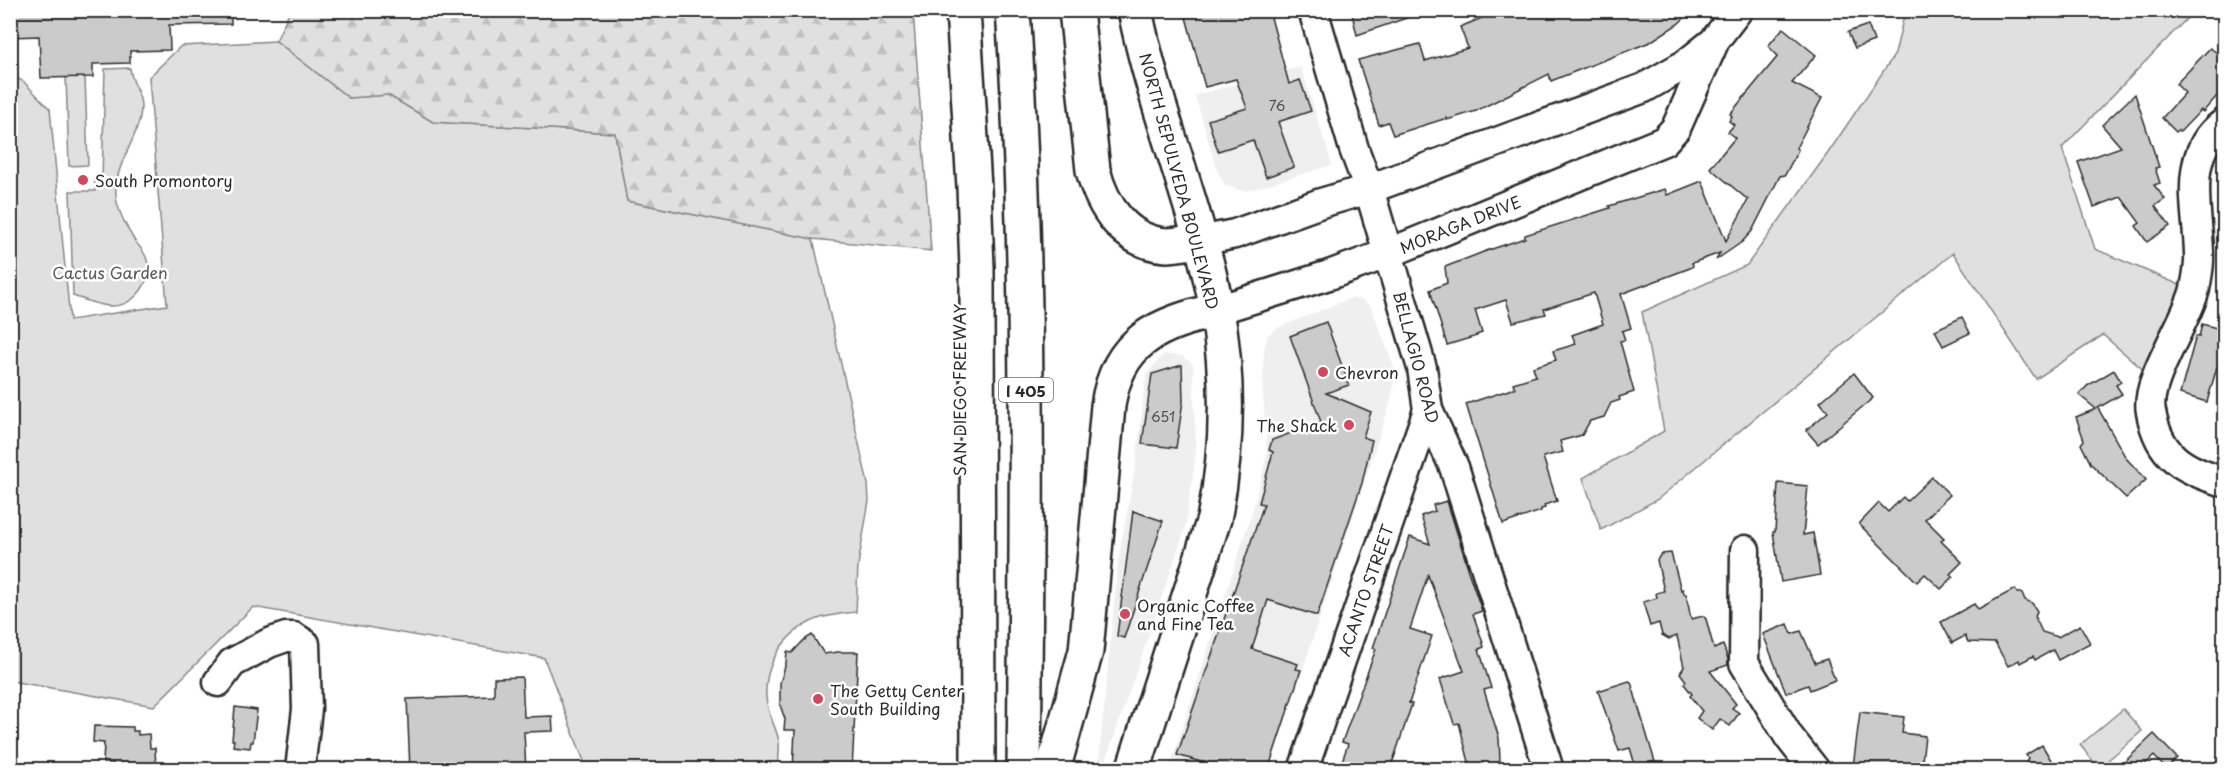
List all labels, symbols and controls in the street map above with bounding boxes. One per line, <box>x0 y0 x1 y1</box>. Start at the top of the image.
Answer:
street label: NORTH SEPULVEDA BOULEVARD <box>1134 50 1226 312</box>
house number: 76 <box>1269 95 1286 116</box>
place label: South Promontory <box>95 168 232 192</box>
marker: South Promontory <box>76 173 90 187</box>
street label: MORAGA DRIVE <box>1396 189 1524 259</box>
park label: Cactus Garden <box>52 260 168 284</box>
street label: BELLAGIO ROAD <box>1388 288 1446 426</box>
street label: SAN DIEGO FREEWAY <box>947 304 971 476</box>
place label: Chevron <box>1335 360 1399 384</box>
marker: Chevron <box>1316 365 1330 379</box>
road number: I 405 <box>999 378 1053 402</box>
house number: 651 <box>1151 406 1175 427</box>
place label: The Shack <box>1257 413 1337 437</box>
marker: The Shack <box>1342 418 1356 432</box>
street label: ACANTO STREET <box>1331 521 1399 659</box>
place label: Organic Coffee and Fine Tea <box>1137 593 1255 635</box>
marker: Organic Coffee and Fine Tea <box>1118 607 1132 621</box>
place label: The Getty Center South Building <box>830 678 964 720</box>
marker: The Getty Center South Building <box>811 692 825 706</box>

